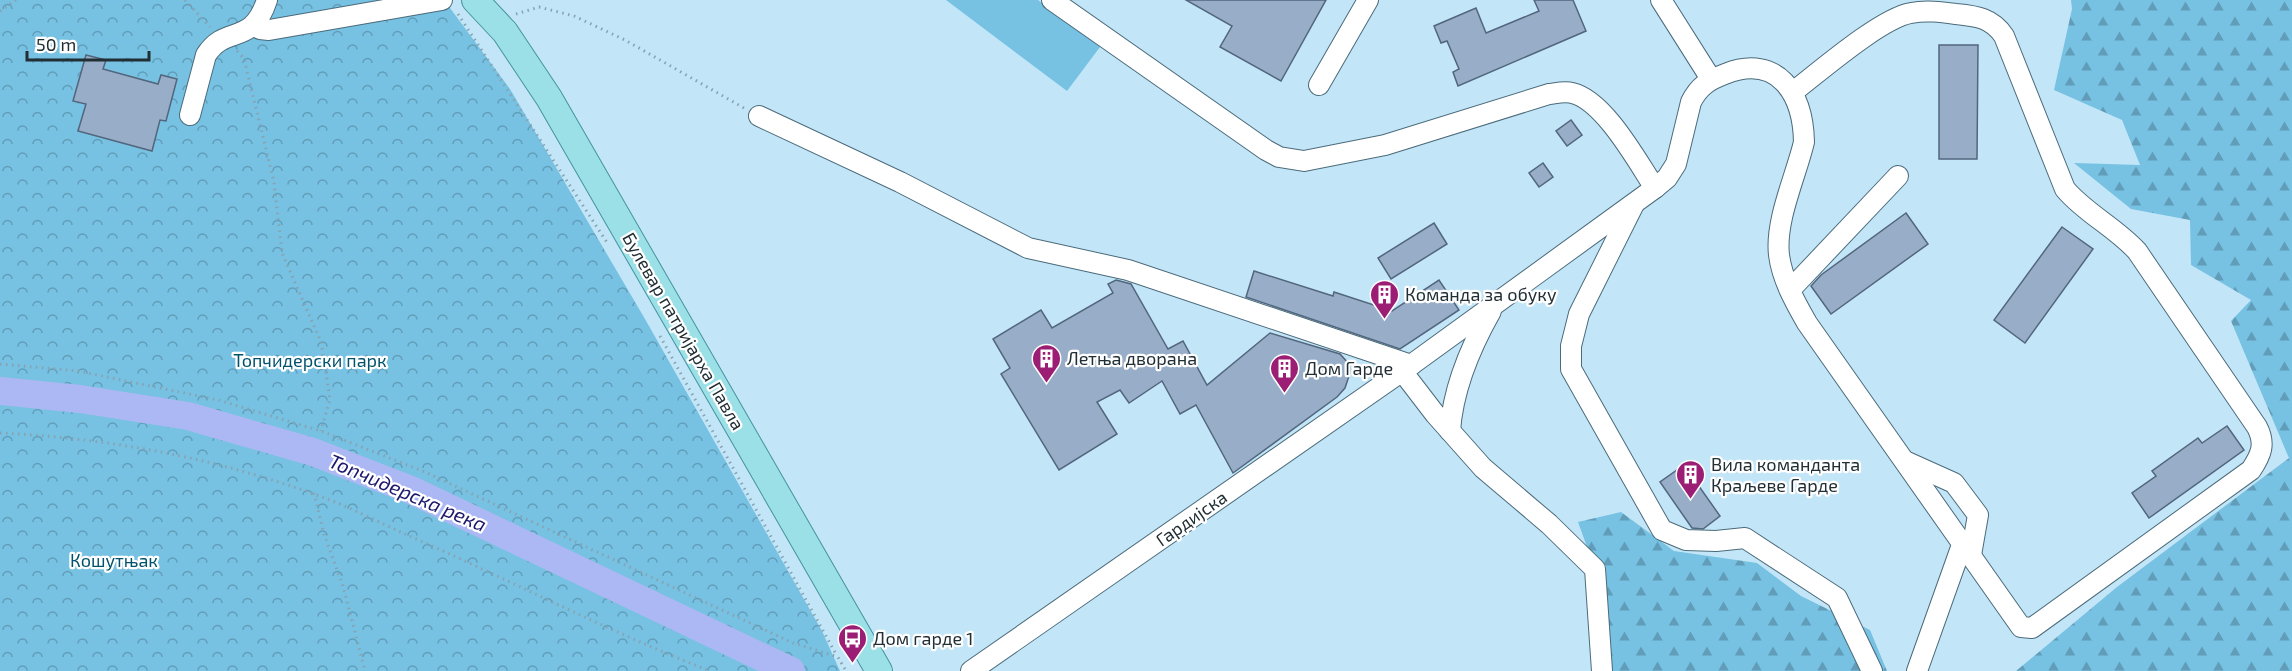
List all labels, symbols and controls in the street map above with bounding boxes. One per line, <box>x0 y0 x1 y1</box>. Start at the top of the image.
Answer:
scale bar <box>27 24 148 62</box>
text: 50 m <box>36 33 76 55</box>
street label: Булевар патријарха Павла <box>618 228 750 434</box>
building icon: Команда за обуку <box>1368 278 1400 320</box>
place label: Команда за обуку <box>1405 283 1557 305</box>
building icon: Летња дворана <box>1030 342 1062 384</box>
place label: Летња дворана <box>1067 347 1197 369</box>
park label: Топчидерски парк <box>233 349 387 371</box>
building icon: Дом Гарде <box>1268 352 1300 394</box>
place label: Дом Гарде <box>1305 357 1393 379</box>
water label: Топчидерска река <box>326 448 490 536</box>
place label: Вила команданта Краљеве Гарде <box>1711 453 1860 496</box>
building icon: Вила команданта Краљеве Гарде <box>1674 458 1706 500</box>
street label: Гардијска <box>1151 486 1231 550</box>
park label: Кошутњак <box>70 549 158 571</box>
bus stop icon: Дом гарде 1 <box>836 622 868 664</box>
place label: Дом гарде 1 <box>873 627 973 649</box>

